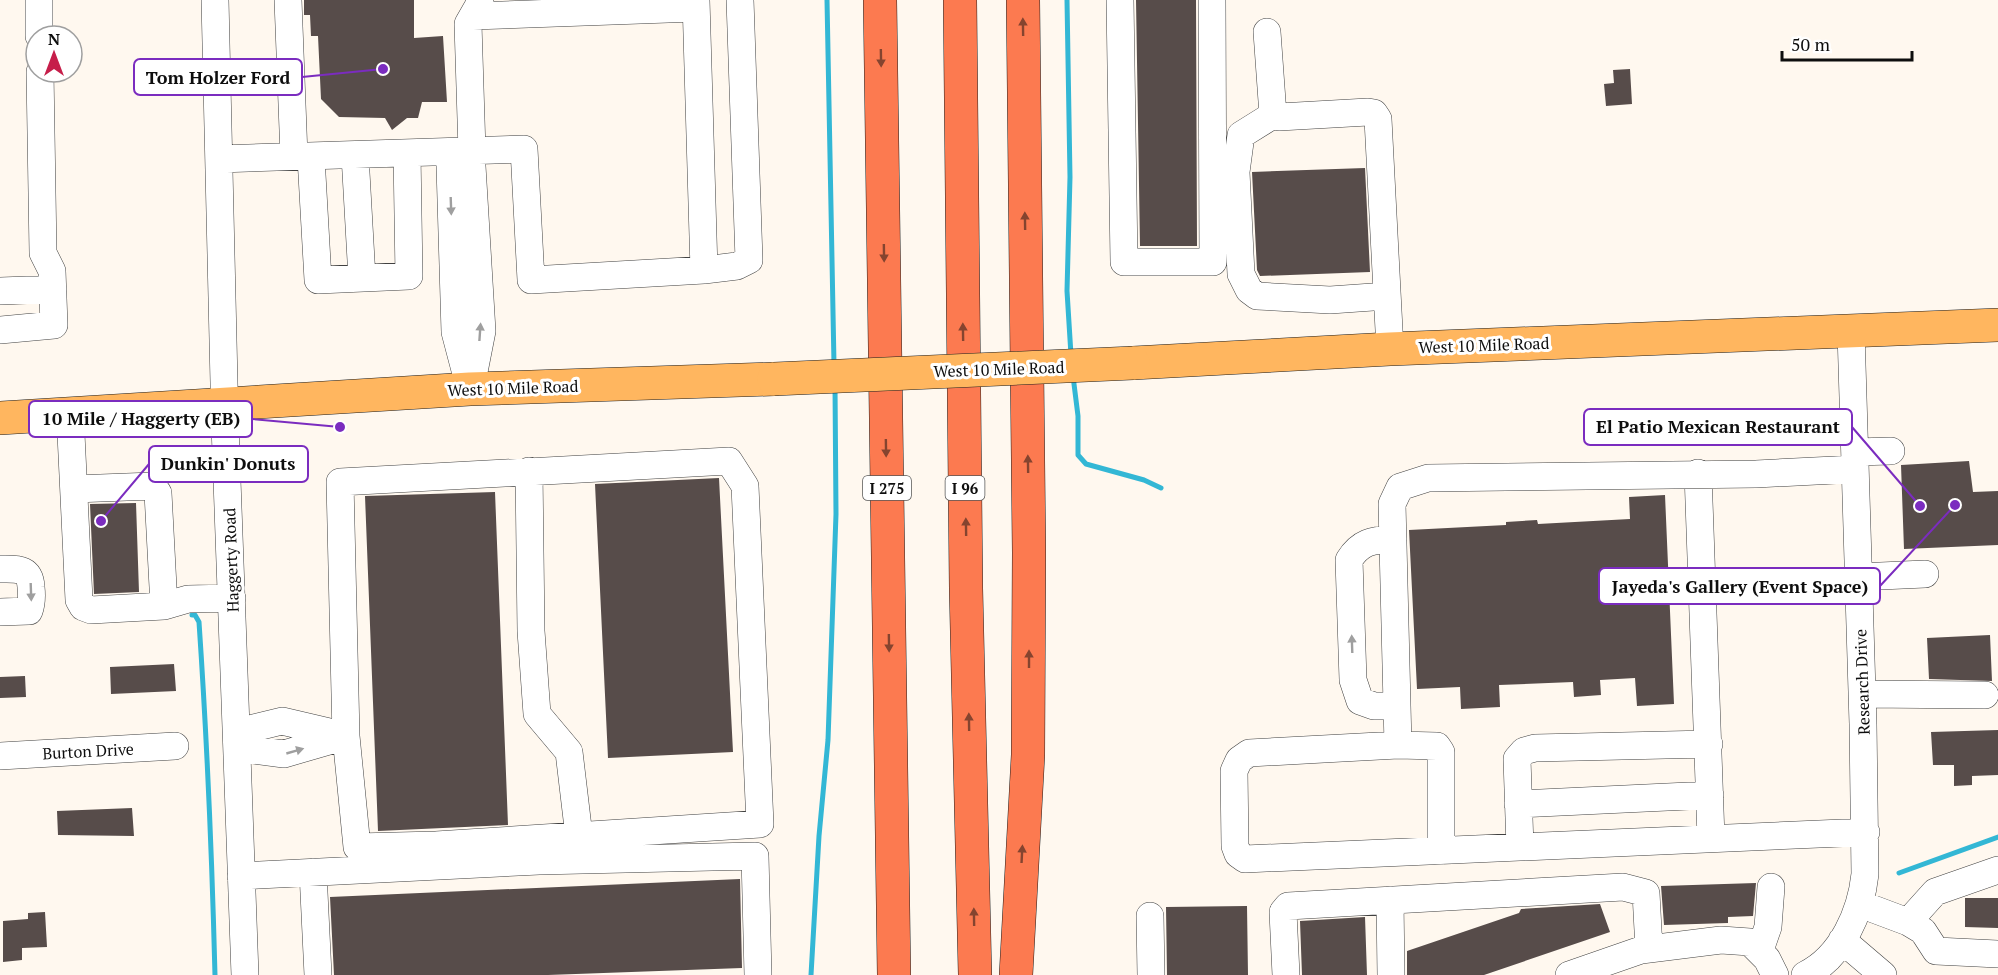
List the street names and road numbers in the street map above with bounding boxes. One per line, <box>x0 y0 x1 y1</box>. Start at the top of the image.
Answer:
street label: West 10 Mile Road <box>1418 332 1550 358</box>
street label: West 10 Mile Road <box>933 356 1065 382</box>
street label: West 10 Mile Road <box>447 375 579 401</box>
road number: I 275 <box>863 476 911 500</box>
road number: I 96 <box>946 476 984 500</box>
street label: Haggerty Road <box>218 507 244 613</box>
street label: Research Drive <box>1849 629 1875 735</box>
street label: Burton Drive <box>42 738 134 764</box>

